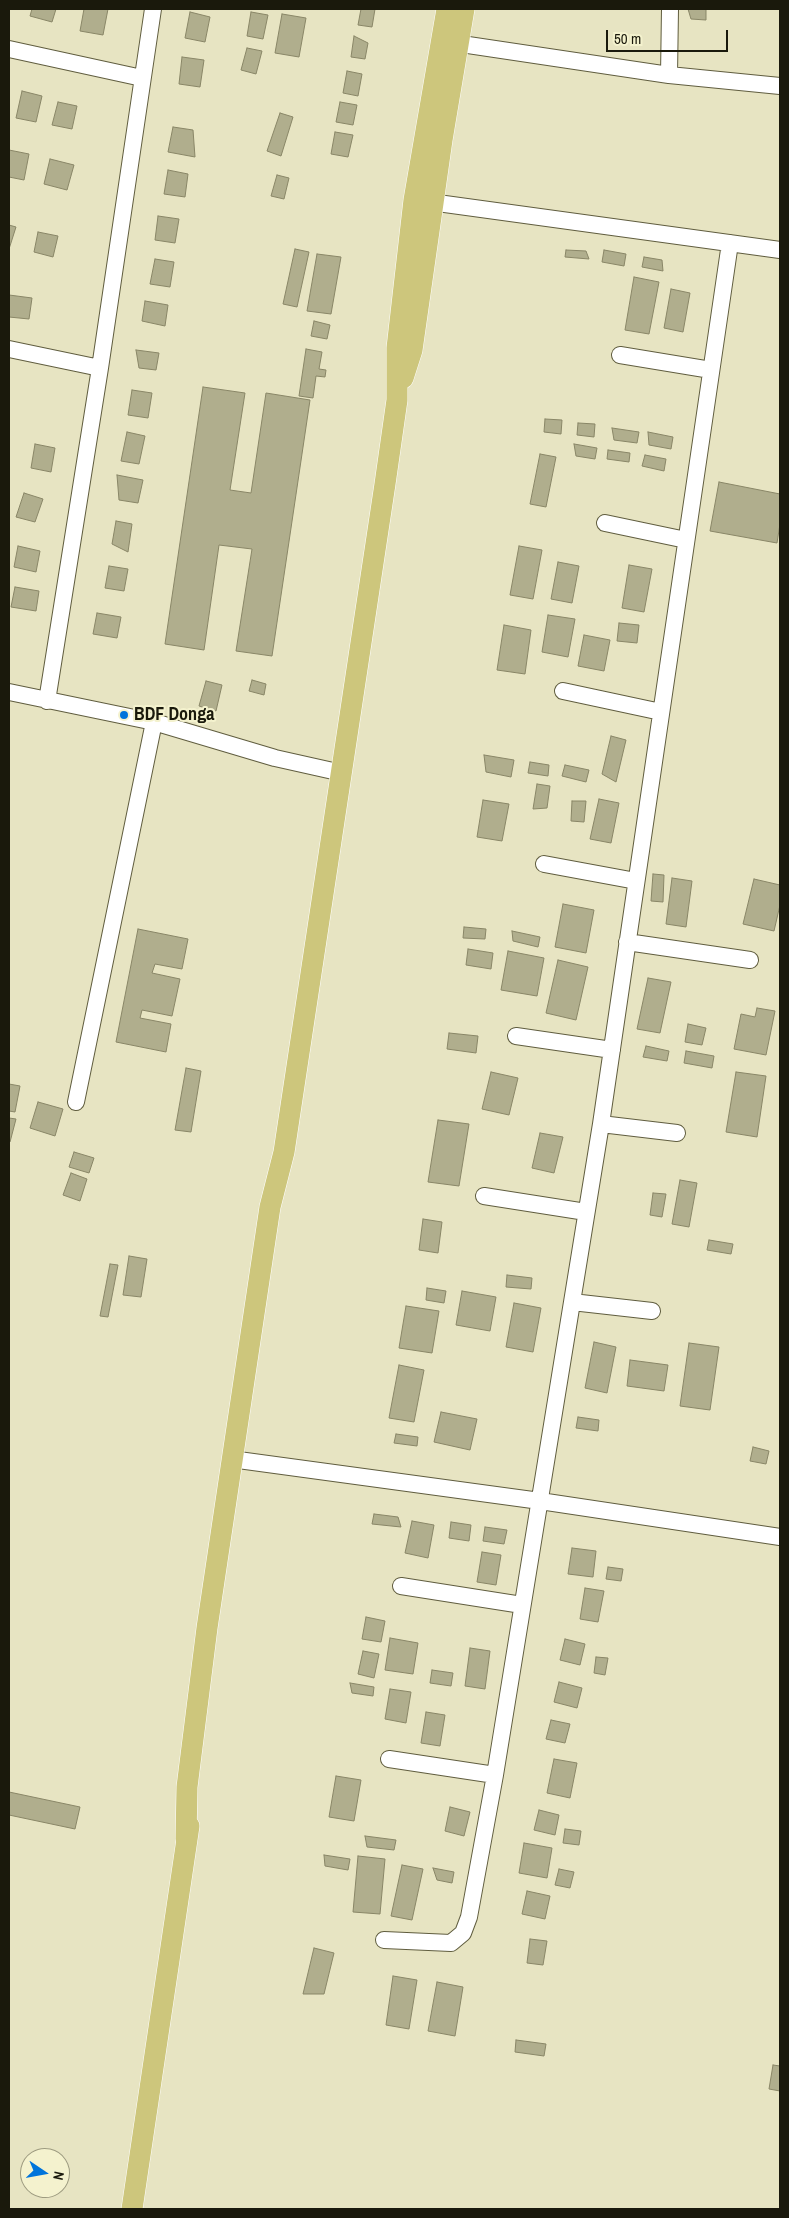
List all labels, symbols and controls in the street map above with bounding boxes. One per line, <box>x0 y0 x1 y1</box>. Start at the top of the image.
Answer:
scale bar <box>609 20 732 52</box>
text: 50 m <box>614 28 641 49</box>
place label: BDF Donga <box>134 704 214 726</box>
marker: BDF Donga <box>118 709 130 721</box>
north arrow <box>20 2148 70 2198</box>
text: N <box>49 2170 68 2182</box>

